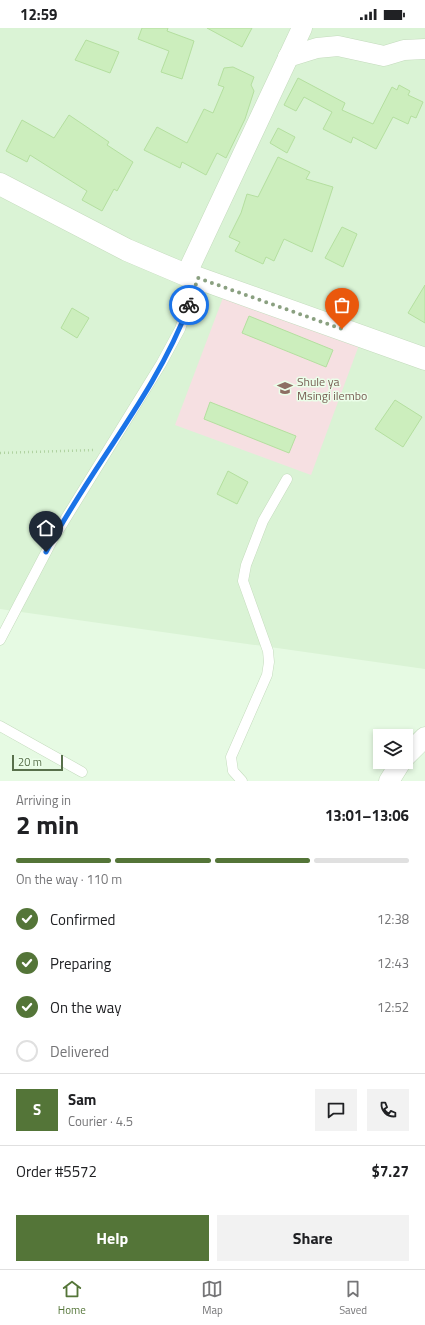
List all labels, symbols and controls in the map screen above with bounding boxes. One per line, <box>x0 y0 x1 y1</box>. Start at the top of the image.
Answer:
text: 12:59 <box>20 3 57 26</box>
courier <box>169 285 209 325</box>
pin <box>325 288 359 329</box>
icon: bike <box>178 294 200 316</box>
icon: bag <box>331 294 353 316</box>
place label: Shule ya Msingi ilembo <box>297 372 367 405</box>
school or university icon: Shule ya Msingi ilembo <box>276 379 294 397</box>
pin <box>29 511 63 552</box>
icon: home <box>35 517 57 539</box>
map controls <box>373 729 413 769</box>
button: layers <box>373 729 413 769</box>
scale bar <box>12 753 63 772</box>
text: 20 m <box>18 754 42 770</box>
text: Arriving in <box>16 790 71 810</box>
text: 13:01–13:06 <box>325 804 409 827</box>
text: 2 min <box>16 805 79 844</box>
text: On the way · 110 m <box>16 869 122 889</box>
icon: check <box>16 908 38 930</box>
text: Confirmed <box>50 908 115 931</box>
text: 12:38 <box>377 909 409 929</box>
icon: check <box>16 952 38 974</box>
text: Preparing <box>50 952 111 975</box>
text: 12:43 <box>377 953 409 973</box>
icon: check <box>16 996 38 1018</box>
text: On the way <box>50 996 122 1019</box>
text: 12:52 <box>377 997 409 1017</box>
text: Delivered <box>50 1040 109 1063</box>
text: Sam <box>68 1088 96 1111</box>
button: chat <box>315 1089 357 1131</box>
button: phone <box>367 1089 409 1131</box>
text: S <box>33 1098 41 1121</box>
text: Courier · 4.5 <box>68 1111 133 1131</box>
text: Order #5572 <box>16 1160 97 1183</box>
text: $7.27 <box>372 1160 409 1183</box>
button: Help <box>16 1215 209 1261</box>
button: Share <box>217 1215 409 1261</box>
tab: Home <box>58 1278 86 1318</box>
tab: Map <box>201 1278 223 1318</box>
tab: Saved <box>339 1278 367 1318</box>

